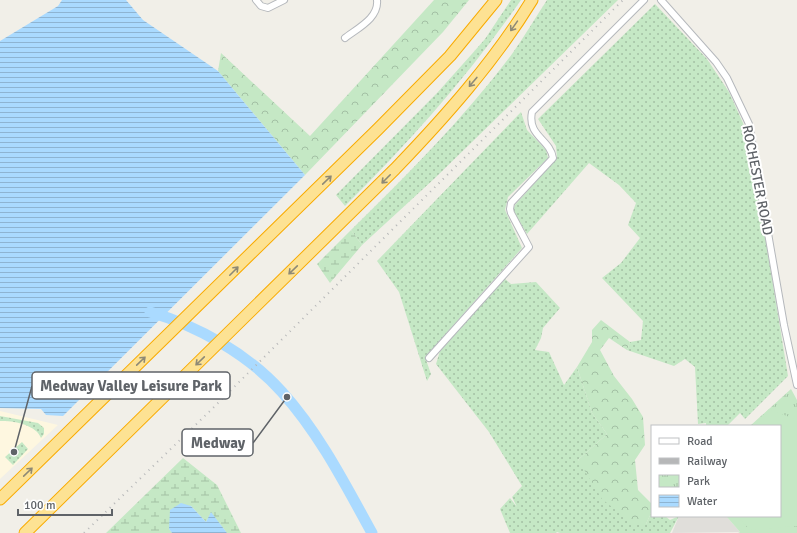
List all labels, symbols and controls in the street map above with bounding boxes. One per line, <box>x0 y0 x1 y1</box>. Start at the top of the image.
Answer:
one-way arrow <box>510 20 518 31</box>
one-way arrow <box>468 77 477 87</box>
street label: ROCHESTER ROAD <box>738 124 777 237</box>
one-way arrow <box>381 174 391 184</box>
one-way arrow <box>322 175 332 185</box>
one-way arrow <box>288 265 298 275</box>
one-way arrow <box>229 266 239 275</box>
one-way arrow <box>195 356 205 366</box>
one-way arrow <box>136 357 146 366</box>
callout: Medway Valley Leisure Park <box>32 372 230 399</box>
text: Medway Valley Leisure Park <box>40 377 222 395</box>
legend <box>651 425 781 517</box>
callout: Medway <box>182 429 253 456</box>
text: Medway <box>191 434 246 452</box>
text: Road <box>687 434 713 449</box>
text: Railway <box>687 454 727 469</box>
one-way arrow <box>23 467 33 477</box>
text: Park <box>687 474 710 489</box>
scale bar <box>18 491 112 517</box>
text: Water <box>687 494 718 509</box>
text: 100 m <box>24 498 56 513</box>

